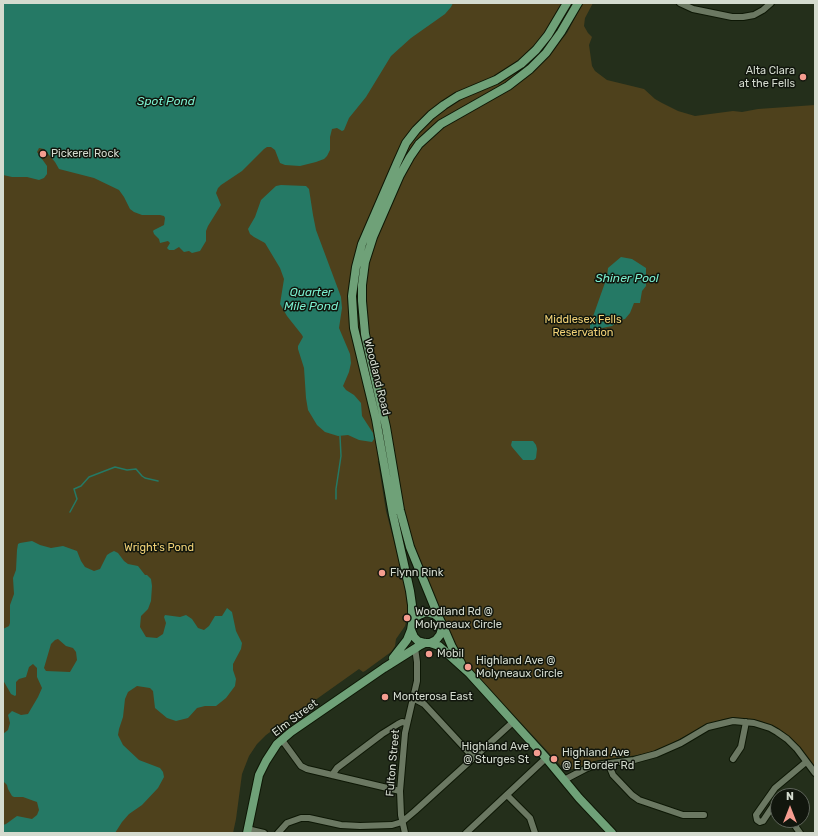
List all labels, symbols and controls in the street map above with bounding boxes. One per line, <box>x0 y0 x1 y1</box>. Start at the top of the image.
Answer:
place label: Alta Clara at the Fells <box>739 64 795 90</box>
marker: Alta Clara at the Fells <box>798 72 808 82</box>
water label: Spot Pond <box>137 95 195 109</box>
place label: Pickerel Rock <box>51 147 119 161</box>
marker: Pickerel Rock <box>38 149 48 159</box>
water label: Shiner Pool <box>595 272 659 286</box>
water label: Quarter Mile Pond <box>284 286 338 314</box>
park label: Middlesex Fells Reservation <box>544 313 622 339</box>
street label: Woodland Road <box>361 337 393 417</box>
park label: Wright's Pond <box>124 541 194 555</box>
place label: Flynn Rink <box>390 566 443 580</box>
marker: Flynn Rink <box>377 568 387 578</box>
place label: Woodland Rd @ Molyneaux Circle <box>415 605 502 631</box>
marker: Woodland Rd @ Molyneaux Circle <box>402 613 412 623</box>
place label: Mobil <box>437 647 464 661</box>
marker: Mobil <box>424 649 434 659</box>
place label: Highland Ave @ Molyneaux Circle <box>476 654 563 680</box>
marker: Highland Ave @ Molyneaux Circle <box>463 662 473 672</box>
place label: Monterosa East <box>393 690 472 704</box>
marker: Monterosa East <box>380 692 390 702</box>
street label: Elm Street <box>270 697 320 739</box>
street label: Fulton Street <box>383 729 403 797</box>
place label: Highland Ave @ Sturges St <box>461 740 529 766</box>
place label: Highland Ave @ E Border Rd <box>562 746 634 772</box>
marker: Highland Ave @ Sturges St <box>532 748 542 758</box>
marker: Highland Ave @ E Border Rd <box>549 754 559 764</box>
north arrow <box>770 788 810 828</box>
text: N <box>786 790 794 803</box>

